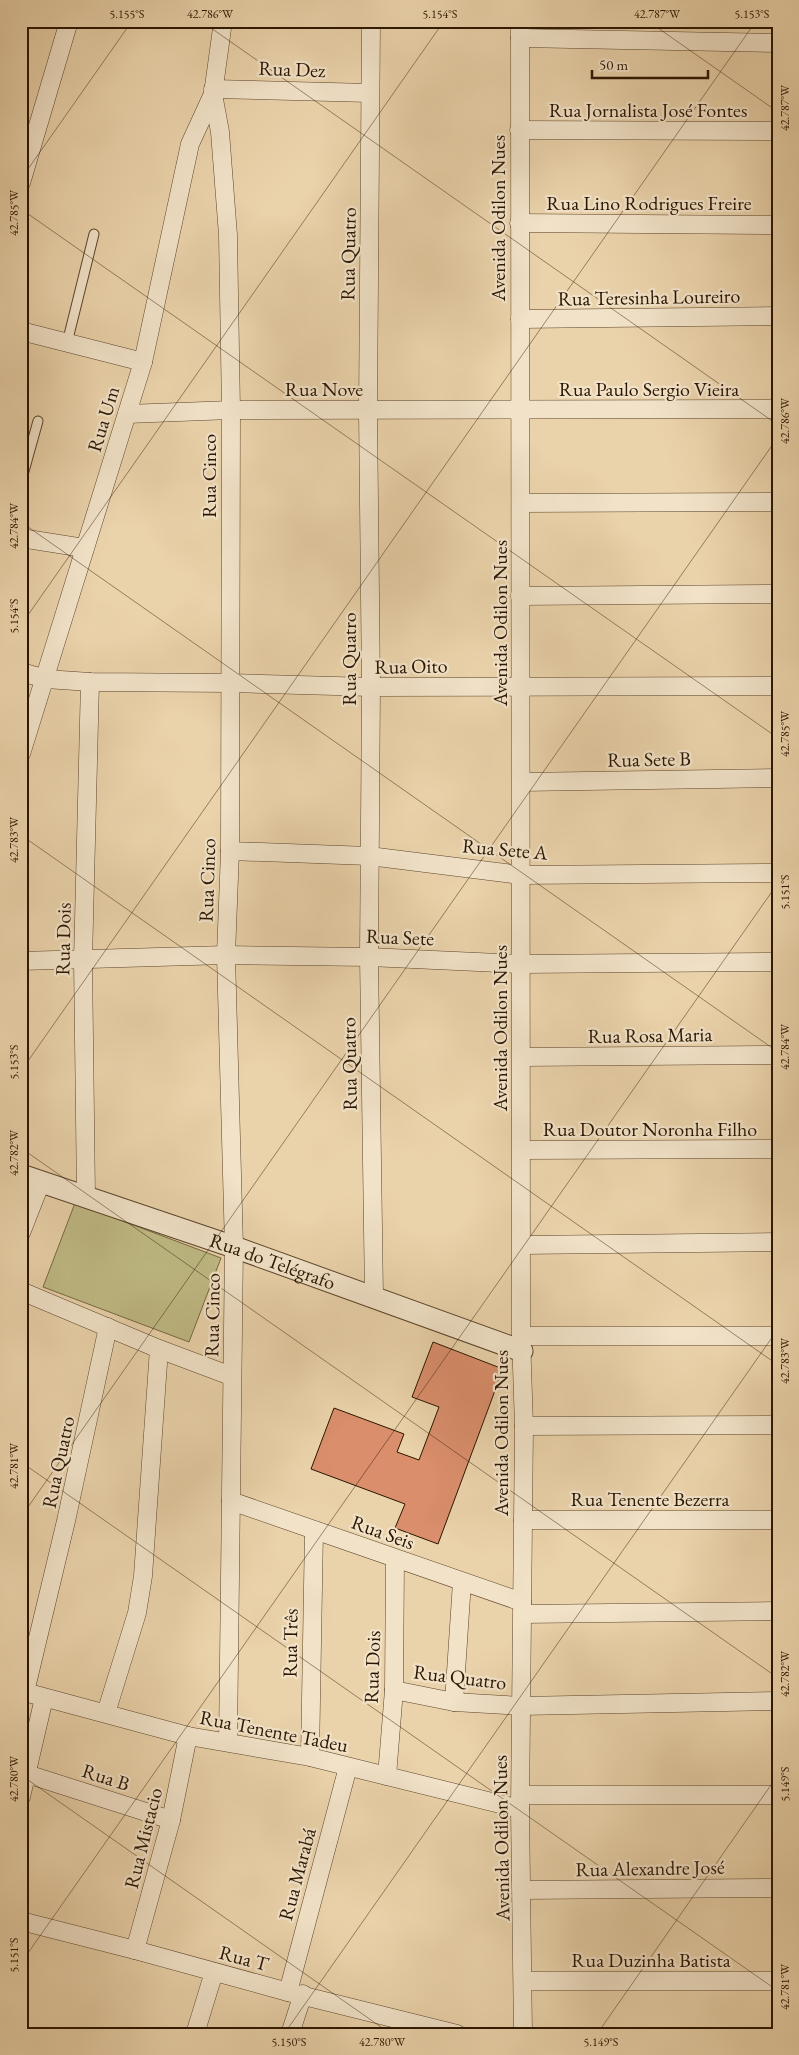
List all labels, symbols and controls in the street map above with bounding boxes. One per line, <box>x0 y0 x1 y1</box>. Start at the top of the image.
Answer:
text: 5.155°S <box>110 6 145 22</box>
text: 42.786°W <box>187 6 234 22</box>
text: 5.154°S <box>423 6 458 22</box>
text: 42.787°W <box>634 6 681 22</box>
text: 5.153°S <box>735 6 770 22</box>
scale bar <box>592 48 708 80</box>
street label: Rua Dez <box>258 55 326 83</box>
text: 50 m <box>599 55 628 74</box>
text: 42.787°W <box>777 84 793 131</box>
street label: Rua Jornalista José Fontes <box>549 97 747 123</box>
street label: Avenida Odilon Nues <box>485 135 511 302</box>
text: 42.785°W <box>6 189 22 236</box>
street label: Rua Lino Rodrigues Freire <box>546 190 752 216</box>
street label: Rua Quatro <box>334 207 362 301</box>
street label: Rua Teresinha Loureiro <box>557 282 741 312</box>
street label: Rua Nove <box>285 376 363 402</box>
street label: Rua Paulo Sergio Vieira <box>559 376 739 402</box>
street label: Rua Um <box>81 383 125 455</box>
text: 42.786°W <box>777 397 793 444</box>
street label: Rua Cinco <box>196 434 222 518</box>
text: 42.784°W <box>6 502 22 549</box>
street label: Avenida Odilon Nues <box>487 540 513 707</box>
text: 5.154°S <box>6 598 22 633</box>
street label: Rua Quatro <box>336 612 362 706</box>
street label: Rua Oito <box>374 652 448 680</box>
text: 42.785°W <box>777 710 793 757</box>
street label: Rua Sete B <box>607 745 691 773</box>
text: 42.783°W <box>6 816 22 863</box>
street label: Rua Sete A <box>461 832 549 866</box>
street label: Rua Cinco <box>193 837 221 922</box>
text: 5.151°S <box>777 874 793 909</box>
street label: Rua Dois <box>49 902 77 976</box>
street label: Rua Sete <box>366 923 435 951</box>
street label: Avenida Odilon Nues <box>487 945 513 1112</box>
street label: Rua Quatro <box>335 1017 363 1111</box>
street label: Rua Rosa Maria <box>588 1021 713 1049</box>
text: 42.784°W <box>777 1023 793 1070</box>
text: 5.153°S <box>6 1044 22 1079</box>
street label: Rua Doutor Noronha Filho <box>543 1116 757 1142</box>
text: 42.782°W <box>6 1129 22 1176</box>
street label: Rua do Telégrafo <box>206 1227 339 1296</box>
street label: Rua Cinco <box>198 1273 226 1357</box>
text: 42.783°W <box>777 1337 793 1384</box>
street label: Avenida Odilon Nues <box>488 1350 514 1517</box>
street label: Rua Quatro <box>36 1414 80 1510</box>
text: 42.781°W <box>6 1442 22 1489</box>
street label: Rua Tenente Bezerra <box>570 1486 730 1512</box>
street label: Rua Seis <box>348 1509 418 1555</box>
street label: Rua Três <box>276 1608 304 1678</box>
street label: Rua Dois <box>358 1630 386 1704</box>
text: 42.782°W <box>777 1650 793 1697</box>
street label: Rua Quatro <box>412 1658 508 1696</box>
street label: Rua Tenente Tadeu <box>198 1704 351 1758</box>
text: 42.780°W <box>6 1755 22 1802</box>
street label: Avenida Odilon Nues <box>487 1755 515 1922</box>
street label: Rua B <box>79 1757 133 1797</box>
text: 5.149°S <box>777 1766 793 1801</box>
street label: Rua Mistacio <box>118 1785 168 1891</box>
street label: Rua Marabá <box>272 1825 322 1923</box>
street label: Rua Alexandre José <box>575 1854 725 1882</box>
text: 5.151°S <box>6 1937 22 1972</box>
street label: Rua T <box>216 1939 272 1977</box>
street label: Rua Duzinha Batista <box>571 1947 731 1973</box>
text: 42.781°W <box>777 1963 793 2010</box>
text: 5.150°S <box>272 2034 307 2050</box>
text: 42.780°W <box>359 2034 406 2050</box>
text: 5.149°S <box>584 2034 619 2050</box>

